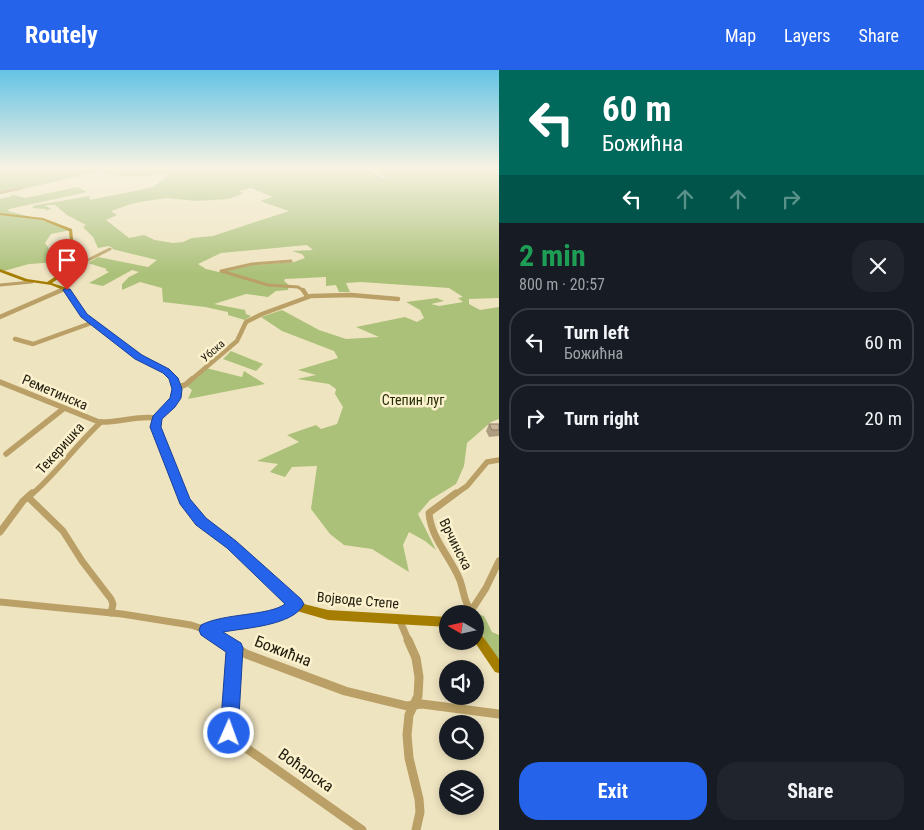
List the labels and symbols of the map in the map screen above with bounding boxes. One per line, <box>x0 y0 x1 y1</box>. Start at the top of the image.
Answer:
pin <box>46 239 88 290</box>
street label: Убска <box>199 337 227 365</box>
street label: Реметинска <box>20 371 90 413</box>
park label: Степин луг <box>382 392 444 408</box>
street label: Текеришка <box>33 419 87 477</box>
street label: Врчинска <box>436 516 476 572</box>
street label: Војводе Степе <box>316 588 400 612</box>
north arrow <box>439 605 484 650</box>
street label: Божићна <box>252 632 314 670</box>
position arrow <box>202 706 254 758</box>
street label: Воћарска <box>275 744 337 796</box>

